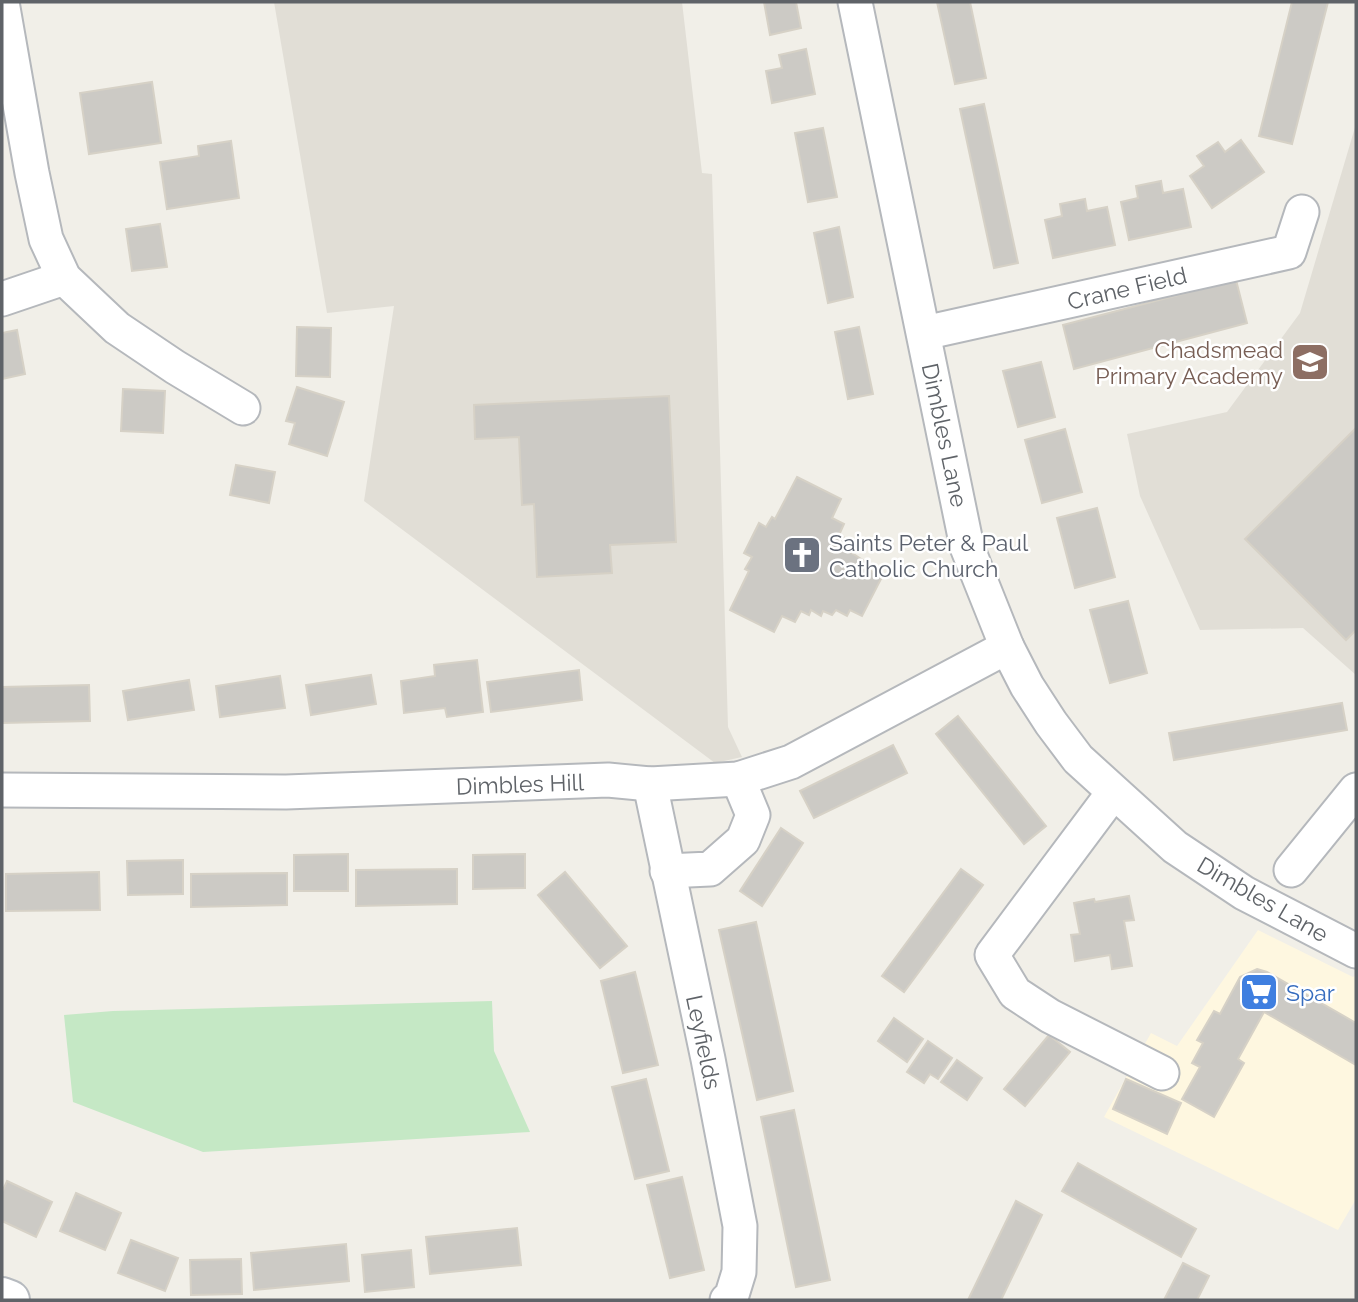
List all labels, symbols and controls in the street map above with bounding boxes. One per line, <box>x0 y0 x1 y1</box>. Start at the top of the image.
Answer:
street label: Crane Field <box>1065 261 1189 315</box>
place label: Chadsmead Primary Academy <box>1095 336 1283 389</box>
school or university icon: Chadsmead Primary Academy <box>1289 341 1331 383</box>
street label: Dimbles Lane <box>917 361 973 509</box>
place label: Saints Peter & Paul Catholic Church <box>829 529 1029 582</box>
church icon: Saints Peter & Paul Catholic Church <box>781 534 823 576</box>
street label: Dimbles Hill <box>456 768 585 800</box>
street label: Dimbles Lane <box>1193 851 1333 947</box>
supermarket icon: Spar <box>1238 971 1280 1013</box>
place label: Spar <box>1286 979 1335 1006</box>
street label: Leyfields <box>681 992 727 1092</box>

